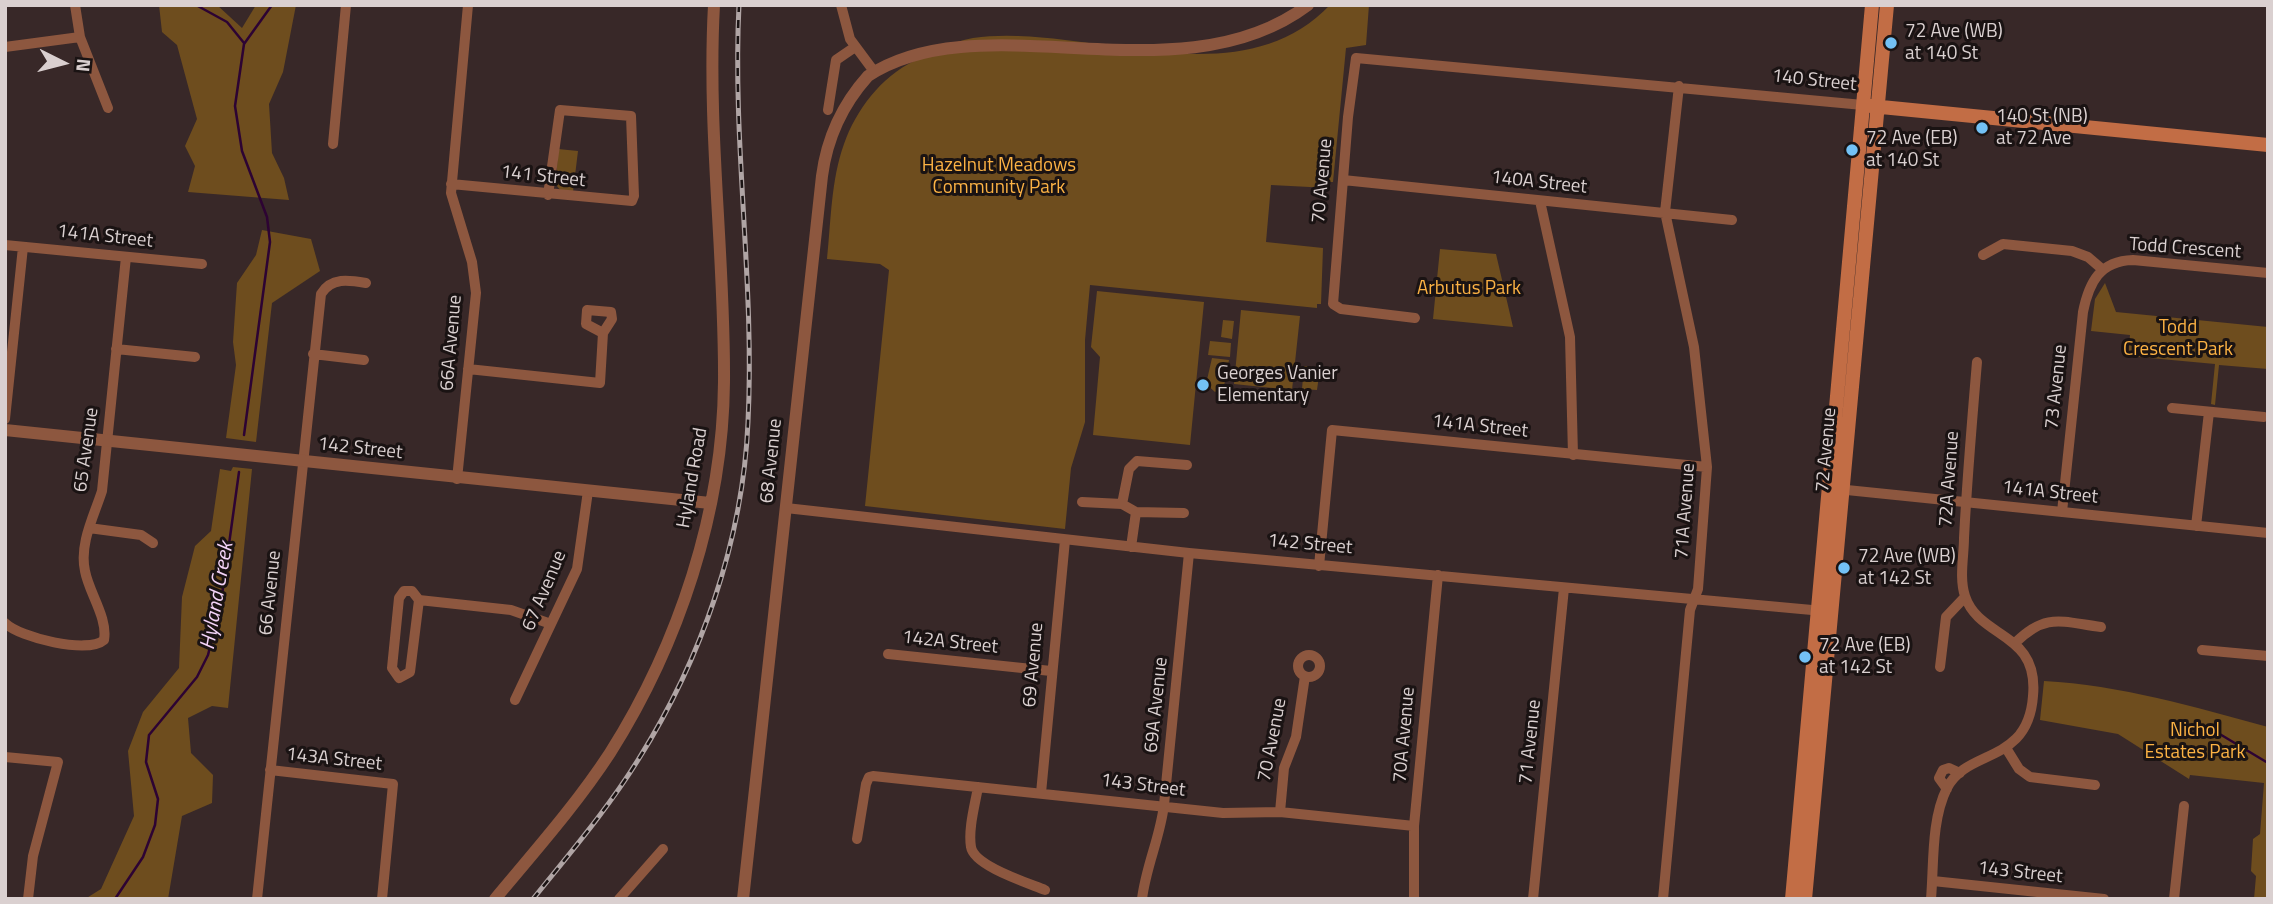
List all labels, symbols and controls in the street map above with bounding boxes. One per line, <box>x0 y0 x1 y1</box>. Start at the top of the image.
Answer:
place label: 72 Ave (WB) at 140 St <box>1905 21 2003 65</box>
north arrow <box>28 28 98 98</box>
marker: 72 Ave (WB) at 140 St <box>1883 35 1899 51</box>
text: N <box>69 57 99 73</box>
street label: 140 Street <box>1771 65 1857 97</box>
place label: 140 St (NB) at 72 Ave <box>1996 106 2088 150</box>
marker: 140 St (NB) at 72 Ave <box>1974 120 1990 136</box>
place label: 72 Ave (EB) at 140 St <box>1866 128 1957 172</box>
street label: 70 Avenue <box>1308 138 1338 224</box>
marker: 72 Ave (EB) at 140 St <box>1844 142 1860 158</box>
park label: Hazelnut Meadows Community Park <box>922 155 1076 199</box>
street label: 141 Street <box>500 161 586 193</box>
street label: 140A Street <box>1490 167 1588 199</box>
street label: 141A Street <box>56 221 154 253</box>
street label: Todd Crescent <box>2128 234 2242 264</box>
park label: Arbutus Park <box>1417 278 1521 300</box>
street label: 66A Avenue <box>436 294 468 392</box>
park label: Todd Crescent Park <box>2123 317 2233 361</box>
street label: 73 Avenue <box>2041 344 2073 430</box>
place label: Georges Vanier Elementary <box>1217 363 1338 407</box>
marker: Georges Vanier Elementary <box>1195 377 1211 393</box>
street label: 65 Avenue <box>70 406 104 494</box>
street label: 72 Avenue <box>1812 407 1842 493</box>
street label: 141A Street <box>1431 411 1529 443</box>
street label: 68 Avenue <box>756 418 788 504</box>
street label: Hyland Road <box>673 426 713 530</box>
street label: 72A Avenue <box>1935 430 1965 528</box>
street label: 142 Street <box>317 433 403 465</box>
street label: 71A Avenue <box>1671 462 1701 560</box>
street label: 141A Street <box>2001 477 2099 509</box>
street label: 142 Street <box>1267 530 1353 560</box>
water label: Hyland Creek <box>196 540 240 652</box>
place label: 72 Ave (WB) at 142 St <box>1858 546 1956 590</box>
street label: 67 Avenue <box>518 547 572 635</box>
street label: 66 Avenue <box>255 550 287 636</box>
marker: 72 Ave (WB) at 142 St <box>1836 560 1852 576</box>
street label: 69 Avenue <box>1019 622 1049 708</box>
street label: 142A Street <box>901 627 999 659</box>
place label: 72 Ave (EB) at 142 St <box>1819 635 1910 679</box>
marker: 72 Ave (EB) at 142 St <box>1797 649 1813 665</box>
street label: 69A Avenue <box>1141 656 1173 754</box>
street label: 70A Avenue <box>1389 686 1421 784</box>
street label: 70 Avenue <box>1254 696 1292 784</box>
street label: 71 Avenue <box>1515 699 1547 785</box>
park label: Nichol Estates Park <box>2144 720 2246 764</box>
street label: 143A Street <box>285 744 383 776</box>
street label: 143 Street <box>1099 770 1187 802</box>
street label: 143 Street <box>1977 857 2063 889</box>

